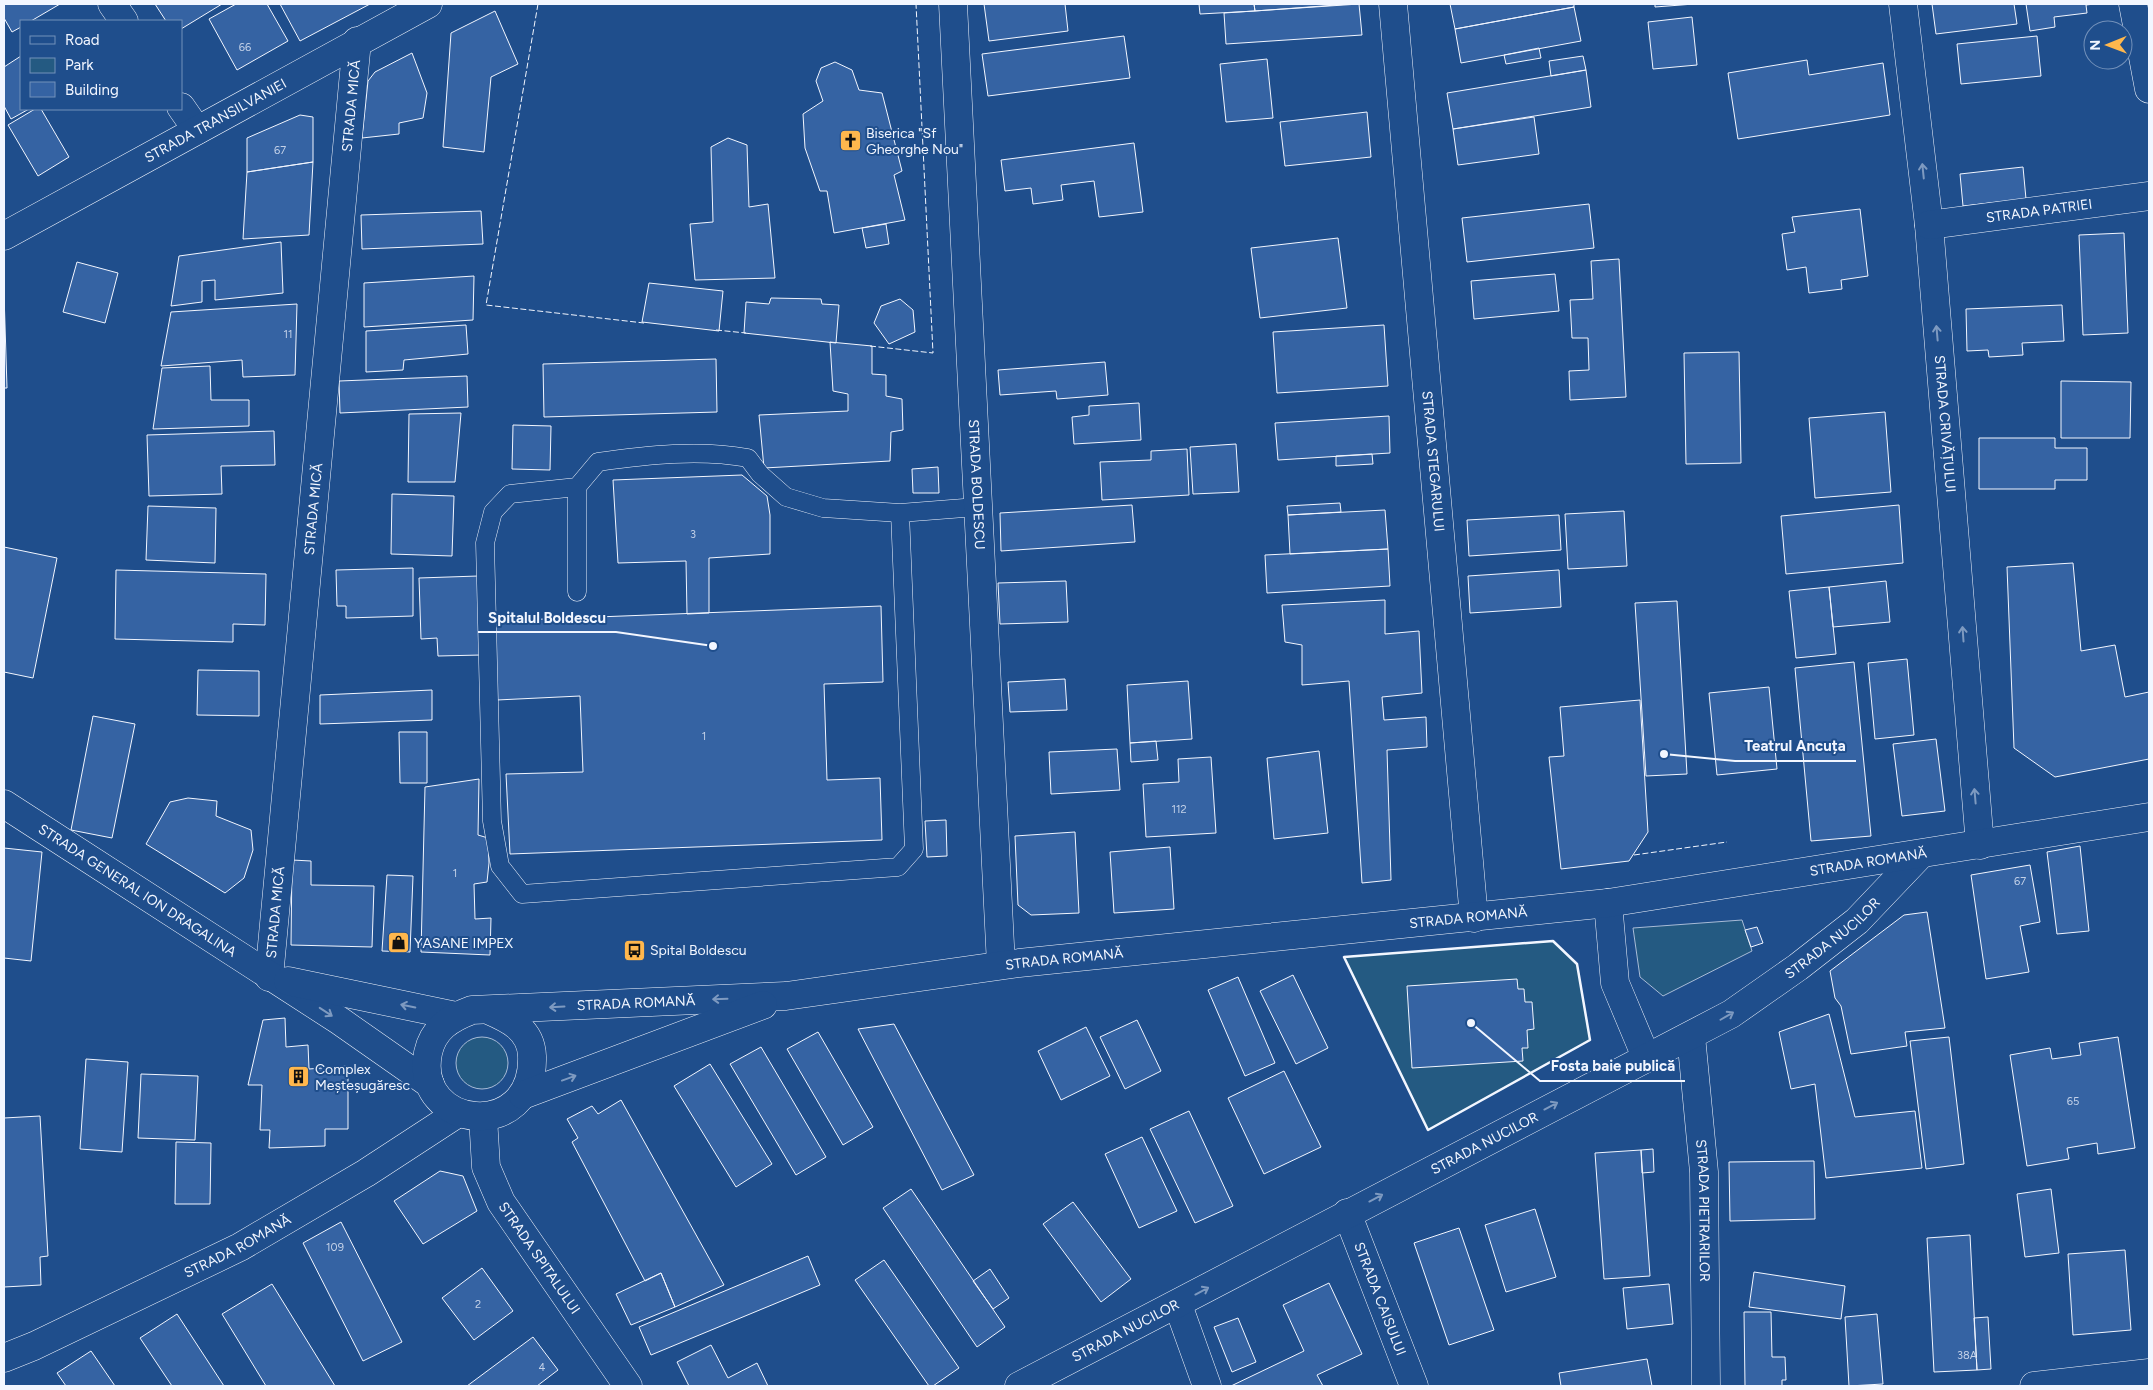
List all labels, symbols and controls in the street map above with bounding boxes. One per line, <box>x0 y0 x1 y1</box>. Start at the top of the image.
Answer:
legend <box>20 20 182 110</box>
north arrow <box>2083 20 2133 70</box>
text: Road <box>65 31 100 49</box>
text: N <box>2087 40 2104 51</box>
house number: 66 <box>239 41 251 54</box>
text: Park <box>65 56 94 74</box>
street label: STRADA MICĂ <box>338 59 364 153</box>
street label: STRADA TRANSILVANIEI <box>142 75 289 166</box>
text: Building <box>65 81 119 99</box>
place label: Biserica "Sf Gheorghe Nou" <box>866 125 963 158</box>
church icon: Biserica "Sf Gheorghe Nou" <box>838 129 862 153</box>
house number: 67 <box>274 144 286 157</box>
one-way arrow <box>1918 163 1928 179</box>
street label: STRADA PATRIEI <box>1985 195 2093 226</box>
one-way arrow <box>1933 325 1942 341</box>
house number: 11 <box>283 328 293 341</box>
street label: STRADA CRIVĂȚULUI <box>1931 354 1959 493</box>
street label: STRADA STEGARULUI <box>1419 390 1448 532</box>
street label: STRADA BOLDESCU <box>965 419 989 550</box>
street label: STRADA MICĂ <box>300 462 326 556</box>
house number: 3 <box>690 528 696 541</box>
callout: Spitalul Boldescu <box>478 602 616 632</box>
text: Spitalul Boldescu <box>488 609 606 627</box>
one-way arrow <box>1958 626 1967 642</box>
house number: 1 <box>702 730 706 743</box>
callout: Teatrul Ancuța <box>1735 731 1856 761</box>
text: Teatrul Ancuța <box>1744 737 1846 755</box>
one-way arrow <box>1970 788 1980 804</box>
house number: 112 <box>1171 803 1187 816</box>
street label: STRADA GENERAL ION DRAGALINA <box>35 820 240 961</box>
street label: STRADA ROMANĂ <box>1808 844 1929 879</box>
street label: STRADA MICĂ <box>262 865 288 959</box>
house number: 1 <box>453 867 457 880</box>
house number: 67 <box>2014 875 2026 888</box>
street label: STRADA NUCILOR <box>1781 894 1884 982</box>
street label: STRADA ROMANĂ <box>1408 903 1528 932</box>
shop icon: YASANE IMPEX <box>386 931 410 955</box>
place label: YASANE IMPEX <box>414 935 514 952</box>
bus stop icon: Spital Boldescu <box>622 938 646 962</box>
place label: Spital Boldescu <box>650 942 747 959</box>
street label: STRADA ROMANĂ <box>1004 944 1125 973</box>
street label: STRADA ROMANĂ <box>576 992 696 1014</box>
one-way arrow <box>712 995 728 1004</box>
one-way arrow <box>401 1001 417 1010</box>
one-way arrow <box>550 1002 566 1011</box>
one-way arrow <box>318 1007 332 1017</box>
one-way arrow <box>1719 1010 1734 1020</box>
callout: Fosta baie publică <box>1540 1051 1685 1081</box>
text: Fosta baie publică <box>1551 1057 1675 1075</box>
place label: Complex Meșteșugăresc <box>315 1061 411 1094</box>
building icon: Complex Meșteșugăresc <box>287 1065 311 1089</box>
one-way arrow <box>561 1072 576 1081</box>
house number: 65 <box>2067 1095 2079 1108</box>
one-way arrow <box>1544 1101 1559 1111</box>
street label: STRADA NUCILOR <box>1428 1108 1541 1178</box>
street label: STRADA PIETRARILOR <box>1692 1138 1714 1282</box>
one-way arrow <box>1369 1193 1384 1203</box>
street label: STRADA SPITALULUI <box>495 1199 584 1317</box>
street label: STRADA ROMANĂ <box>181 1210 294 1281</box>
street label: STRADA CAISULUI <box>1351 1240 1410 1358</box>
house number: 109 <box>326 1241 344 1254</box>
one-way arrow <box>1195 1286 1210 1296</box>
street label: STRADA NUCILOR <box>1069 1295 1182 1365</box>
house number: 2 <box>475 1298 481 1311</box>
house number: 38A <box>1957 1349 1978 1362</box>
house number: 4 <box>539 1361 546 1374</box>

